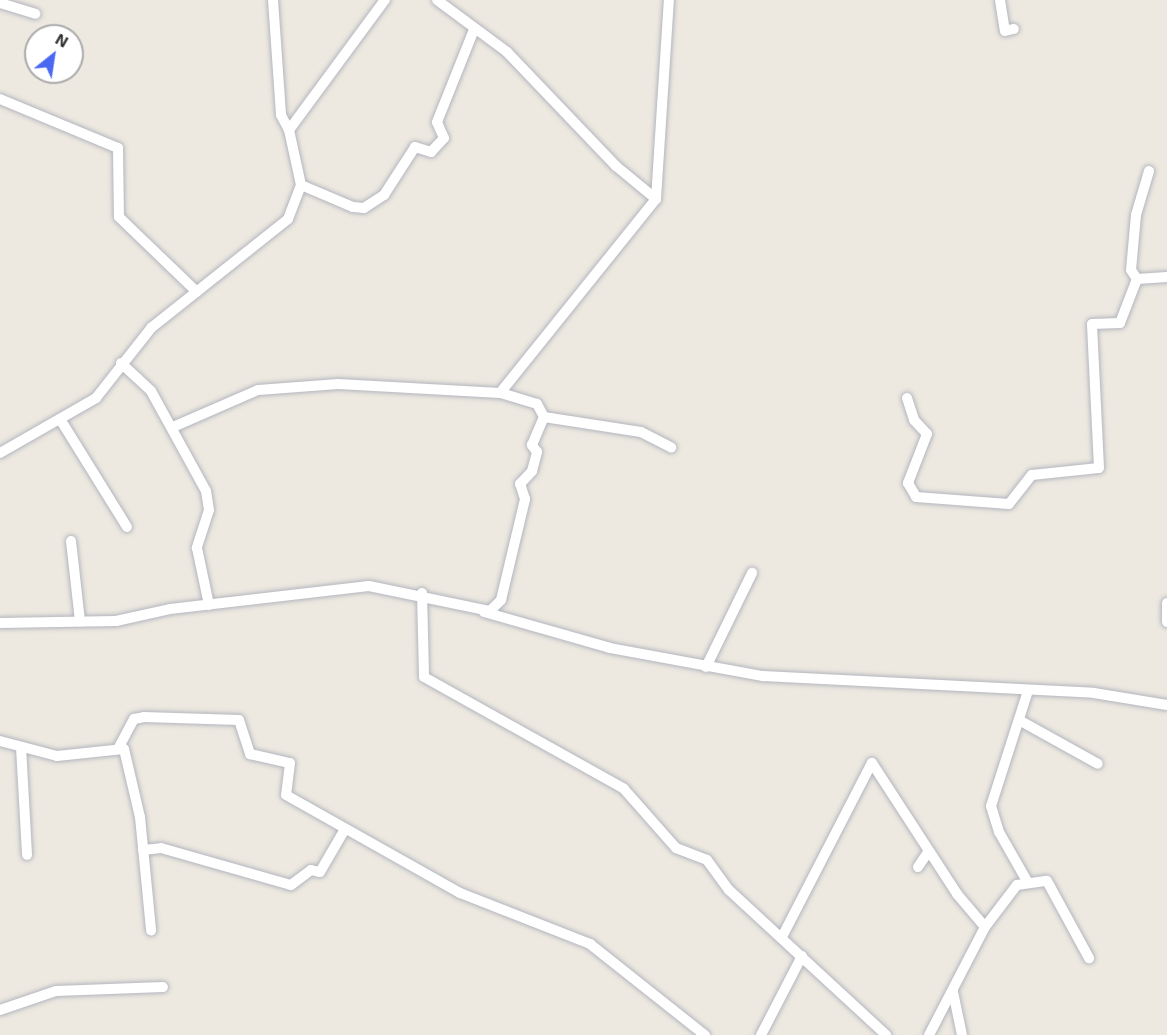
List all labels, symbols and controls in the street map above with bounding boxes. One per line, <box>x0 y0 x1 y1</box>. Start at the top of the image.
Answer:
north arrow <box>24 24 84 84</box>
text: N <box>52 29 72 51</box>

